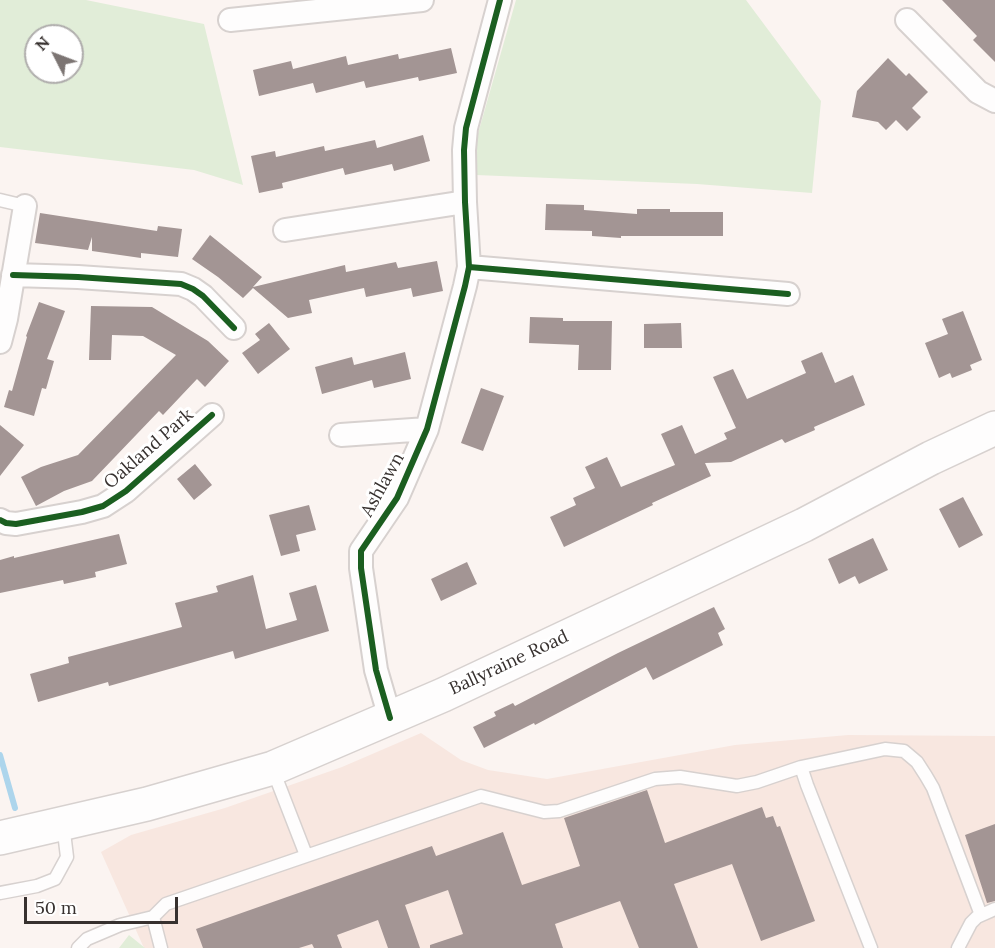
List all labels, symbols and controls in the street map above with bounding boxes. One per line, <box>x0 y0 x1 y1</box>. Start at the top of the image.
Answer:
north arrow <box>24 24 84 84</box>
text: N <box>31 32 54 55</box>
street label: Oakland Park <box>100 404 198 494</box>
street label: Ashlawn <box>357 449 409 521</box>
street label: Ballyraine Road <box>446 626 572 700</box>
scale bar <box>27 885 182 923</box>
text: 50 m <box>35 896 77 919</box>

